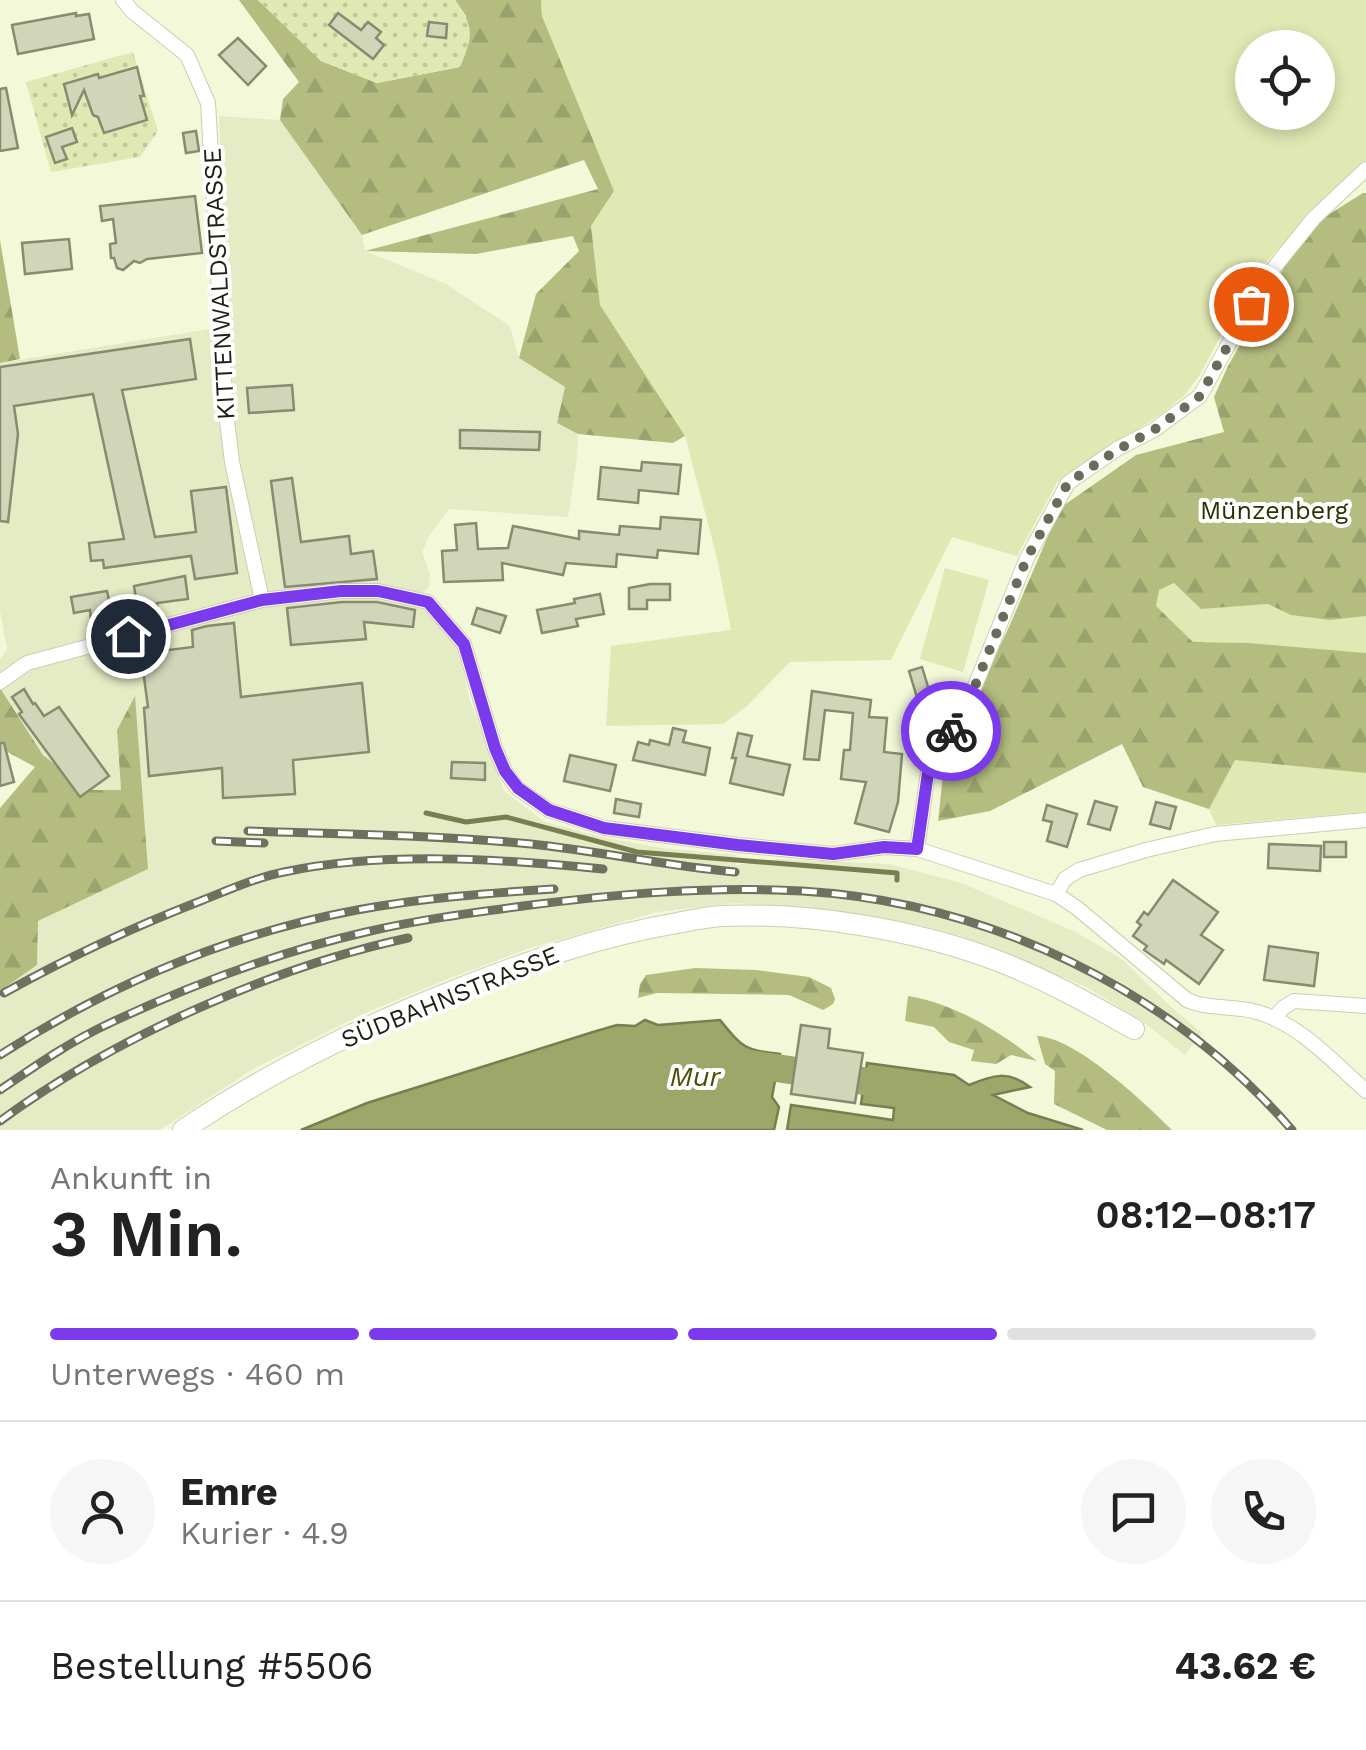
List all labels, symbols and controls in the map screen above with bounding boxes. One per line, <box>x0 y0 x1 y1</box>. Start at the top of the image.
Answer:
map controls <box>1235 30 1335 130</box>
button: locate <box>1235 30 1335 130</box>
street label: KITTENWALDSTRASSE <box>197 147 241 421</box>
pin <box>1209 262 1294 347</box>
icon: bag <box>1224 277 1279 332</box>
park label: Münzenberg <box>1200 496 1349 525</box>
pin <box>86 594 171 679</box>
icon: home <box>101 609 156 664</box>
courier <box>901 681 1001 781</box>
icon: bike <box>924 704 979 759</box>
street label: SÜDBAHNSTRASSE <box>337 940 563 1054</box>
water label: Mur <box>670 1060 722 1093</box>
text: Ankunft in <box>50 1159 212 1197</box>
text: 08:12–08:17 <box>1096 1193 1316 1237</box>
text: 3 Min. <box>50 1196 243 1272</box>
text: Unterwegs · 460 m <box>50 1355 345 1393</box>
button: person <box>50 1459 155 1564</box>
button: chat <box>1081 1459 1186 1564</box>
button: phone <box>1211 1459 1316 1564</box>
text: Emre <box>180 1470 278 1514</box>
text: Kurier · 4.9 <box>180 1514 349 1552</box>
text: Bestellung #5506 <box>50 1644 373 1688</box>
text: 43.62 € <box>1175 1644 1316 1688</box>

